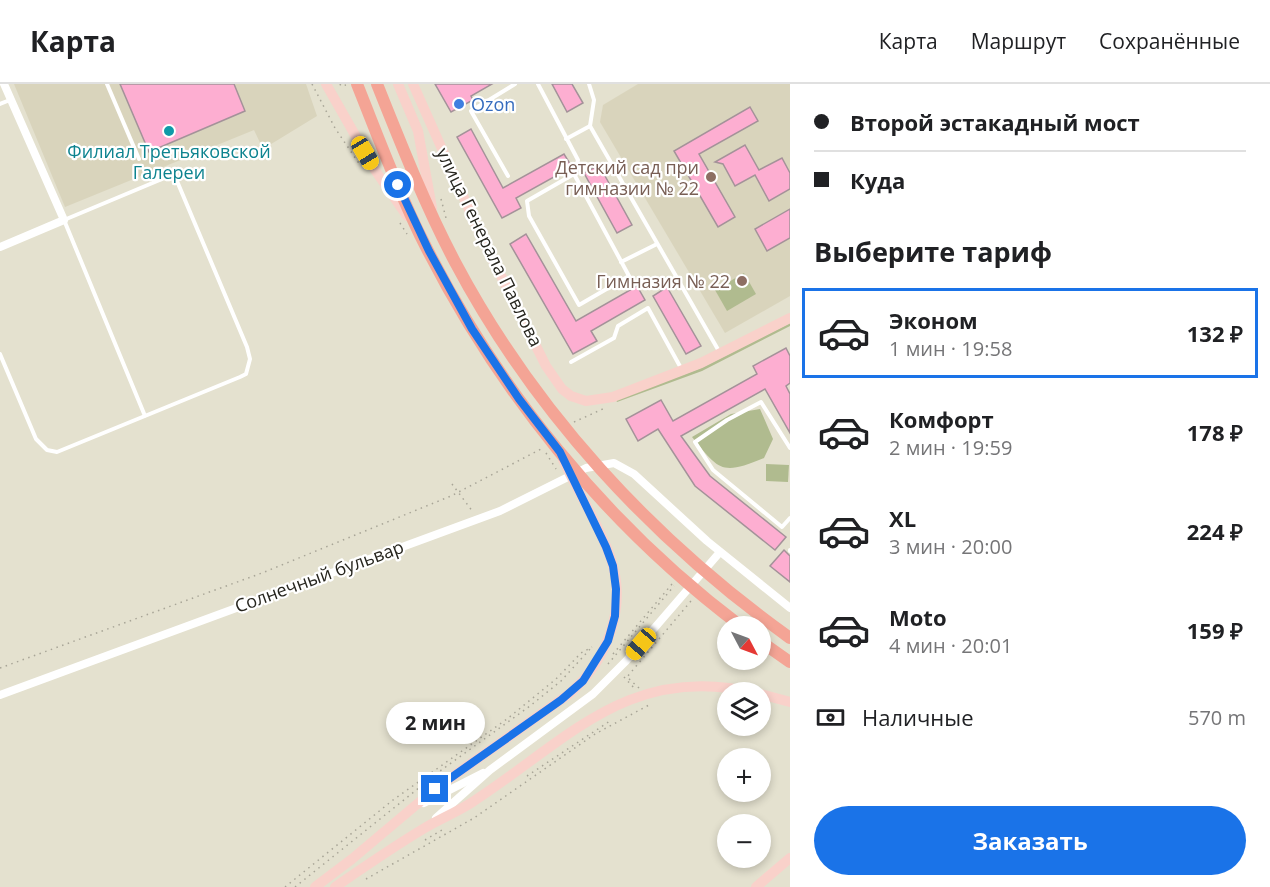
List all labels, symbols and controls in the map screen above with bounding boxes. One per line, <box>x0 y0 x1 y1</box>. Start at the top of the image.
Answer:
text: Карта <box>30 22 116 60</box>
text: Карта <box>879 27 938 55</box>
text: Маршрут <box>971 27 1066 55</box>
text: Сохранённые <box>1099 27 1240 55</box>
place label: Ozon <box>471 92 515 116</box>
marker: Ozon <box>452 97 466 111</box>
text: Второй эстакадный мост <box>850 107 1140 137</box>
marker: Филиал Третьяковской Галереи <box>162 124 176 138</box>
car <box>348 133 382 173</box>
place label: Филиал Третьяковской Галереи <box>67 139 271 184</box>
street label: улица Генерала Павлова <box>431 144 549 350</box>
place label: Детский сад при гимназии № 22 <box>555 155 699 200</box>
text: Куда <box>850 165 905 195</box>
marker: Детский сад при гимназии № 22 <box>704 170 718 184</box>
route start <box>384 171 411 198</box>
text: Выберите тариф <box>814 233 1052 270</box>
place label: Гимназия № 22 <box>596 269 730 293</box>
marker: Гимназия № 22 <box>735 274 749 288</box>
text: Эконом <box>889 305 978 335</box>
icon: car <box>817 306 871 360</box>
text: 132 ₽ <box>1187 318 1243 348</box>
text: 1 мин · 19:58 <box>889 335 1012 362</box>
text: Комфорт <box>889 404 994 434</box>
icon: car <box>817 405 871 459</box>
text: 178 ₽ <box>1187 417 1243 447</box>
text: 2 мин · 19:59 <box>889 434 1012 461</box>
text: XL <box>889 503 916 533</box>
icon: car <box>817 504 871 558</box>
text: 224 ₽ <box>1187 516 1243 546</box>
text: 3 мин · 20:00 <box>889 533 1012 560</box>
street label: Солнечный бульвар <box>231 534 407 618</box>
text: Moto <box>889 602 947 632</box>
icon: car <box>817 603 871 657</box>
text: 159 ₽ <box>1187 615 1243 645</box>
north arrow <box>717 616 771 670</box>
map controls <box>717 616 771 868</box>
car <box>622 625 660 663</box>
text: 4 мин · 20:01 <box>889 632 1012 659</box>
button: layers <box>717 682 771 736</box>
icon: cash <box>814 701 847 734</box>
callout: 2 мин <box>386 702 484 744</box>
text: Наличные <box>862 702 974 732</box>
text: 570 m <box>1188 704 1246 731</box>
text: 2 мин <box>405 709 466 736</box>
button: + <box>717 748 771 802</box>
route end <box>421 775 448 802</box>
button: Заказать <box>814 806 1246 875</box>
button: − <box>717 814 771 868</box>

